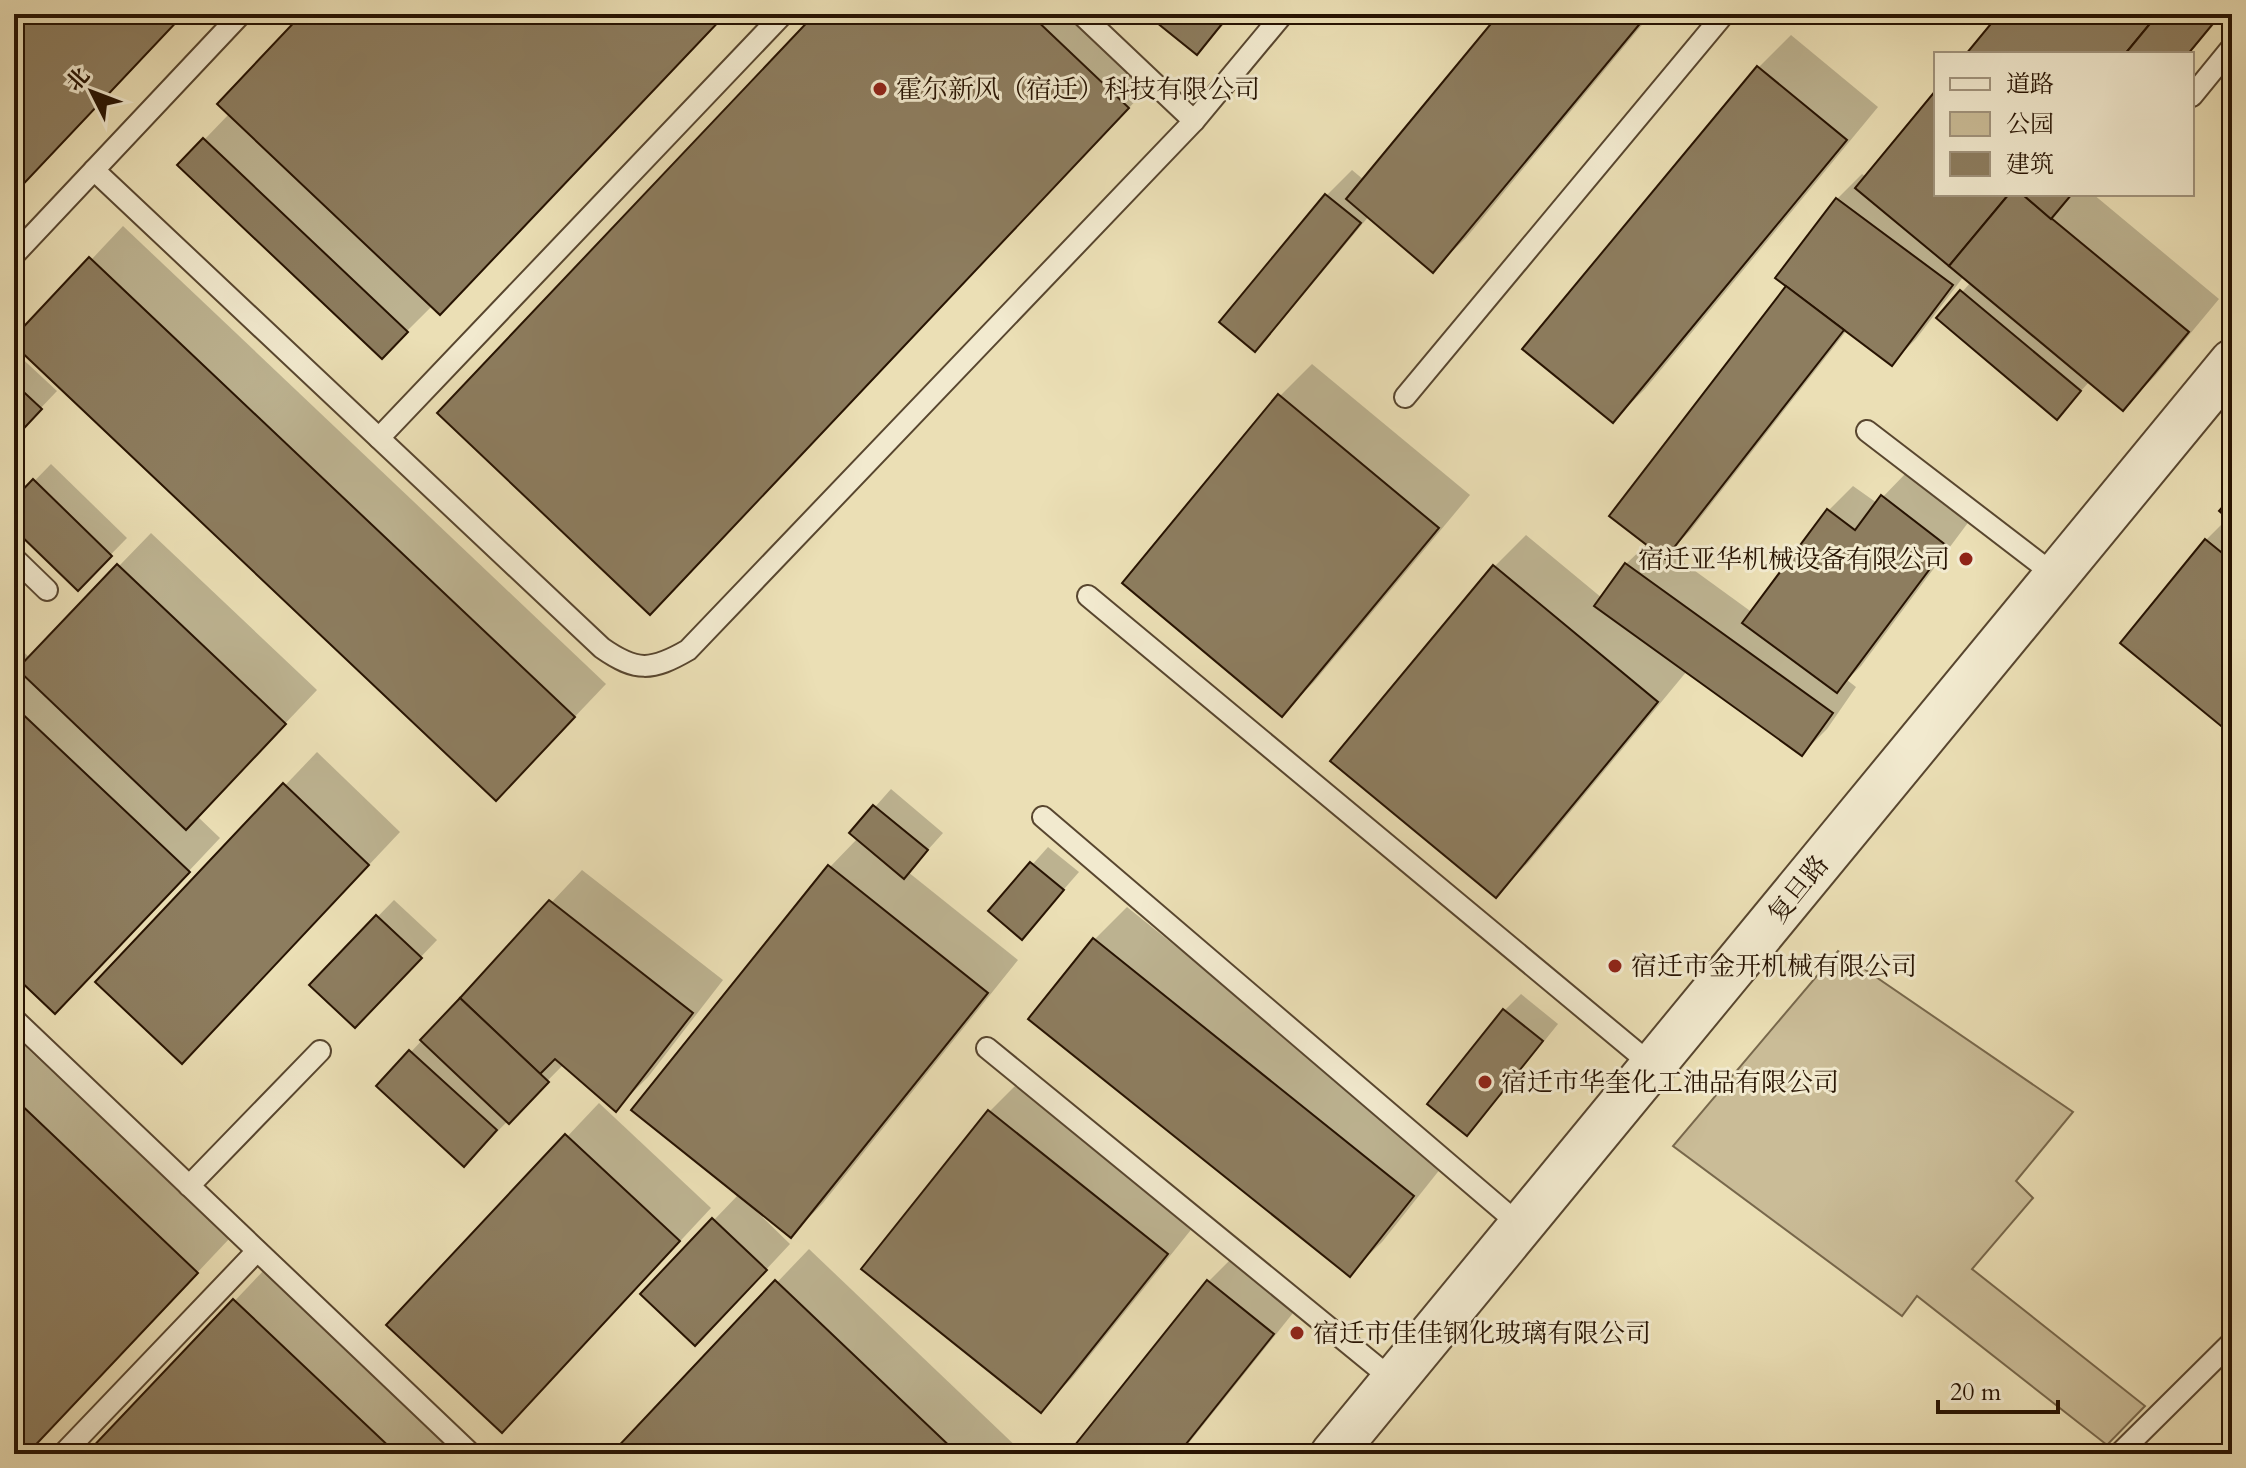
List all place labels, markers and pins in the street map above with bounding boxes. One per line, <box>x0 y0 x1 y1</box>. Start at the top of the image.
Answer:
place label: 霍尔新风（宿迁）科技有限公司 <box>896 72 1260 107</box>
marker: 霍尔新风（宿迁）科技有限公司 <box>871 80 889 98</box>
place label: 宿迁亚华机械设备有限公司 <box>1638 542 1950 577</box>
marker: 宿迁亚华机械设备有限公司 <box>1957 550 1975 568</box>
place label: 宿迁市金开机械有限公司 <box>1631 949 1917 984</box>
marker: 宿迁市金开机械有限公司 <box>1606 957 1624 975</box>
place label: 宿迁市华奎化工油品有限公司 <box>1501 1065 1839 1100</box>
marker: 宿迁市华奎化工油品有限公司 <box>1476 1073 1494 1091</box>
place label: 宿迁市佳佳钢化玻璃有限公司 <box>1313 1316 1651 1351</box>
marker: 宿迁市佳佳钢化玻璃有限公司 <box>1288 1324 1306 1342</box>

